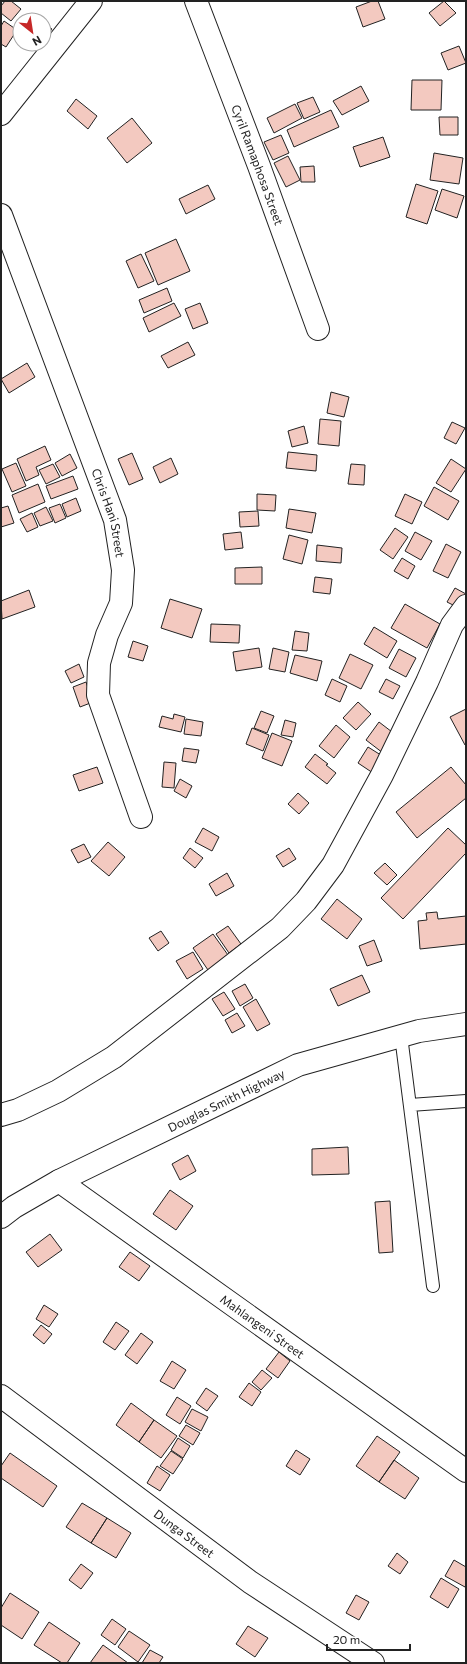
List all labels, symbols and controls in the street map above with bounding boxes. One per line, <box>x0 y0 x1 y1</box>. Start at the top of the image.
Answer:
north arrow <box>12 12 52 52</box>
text: N <box>30 33 44 49</box>
street label: Cyril Ramaphosa Street <box>229 102 287 227</box>
street label: Chris Hani Street <box>89 466 128 558</box>
street label: Douglas Smith Highway <box>165 1066 287 1134</box>
street label: Mahlangeni Street <box>218 1291 307 1361</box>
street label: Dunga Street <box>152 1506 217 1560</box>
scale bar <box>327 1626 410 1652</box>
text: 20 m <box>333 1632 360 1646</box>

